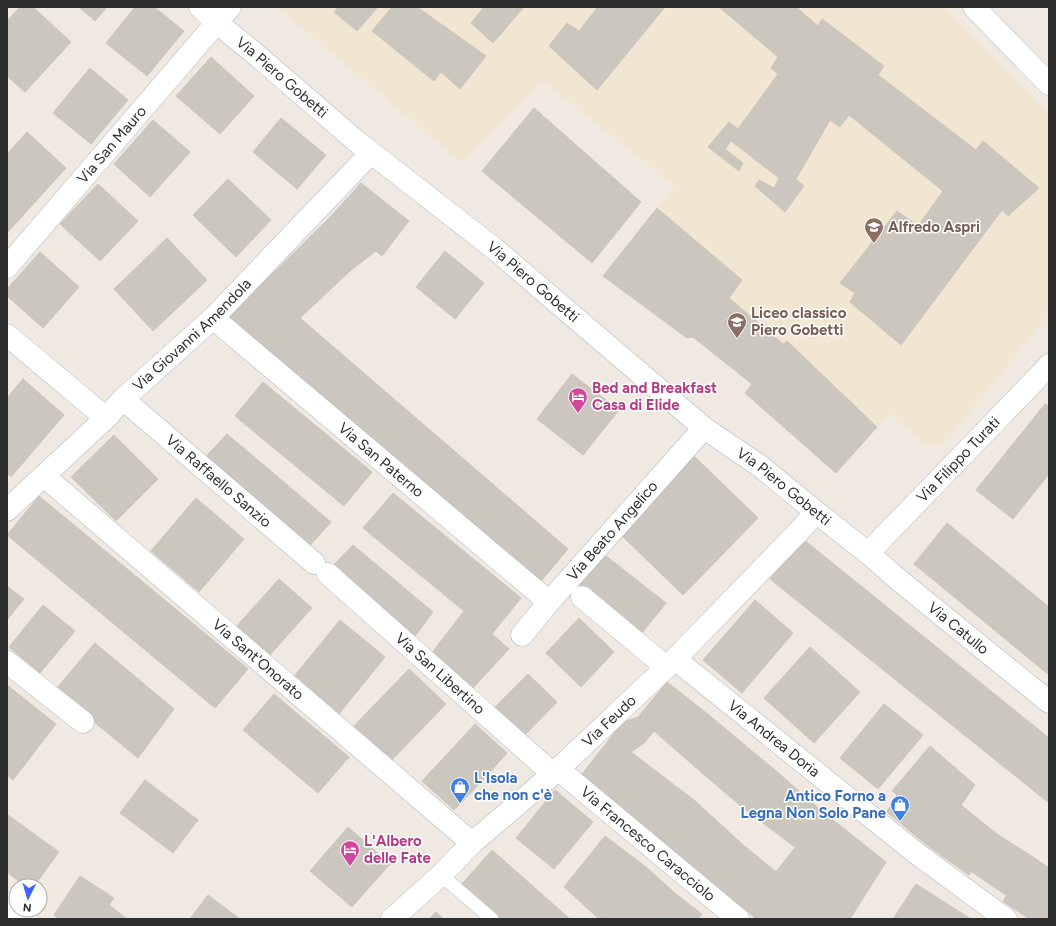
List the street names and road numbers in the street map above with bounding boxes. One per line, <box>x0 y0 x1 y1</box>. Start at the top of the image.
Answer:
street label: Via Piero Gobetti <box>232 33 332 122</box>
street label: Via San Mauro <box>73 102 150 187</box>
street label: Via Piero Gobetti <box>484 238 583 326</box>
street label: Via Giovanni Amendola <box>129 275 255 395</box>
street label: Via Filippo Turati <box>913 413 1004 506</box>
street label: Via San Paterno <box>335 419 428 501</box>
street label: Via Raffaello Sanzio <box>162 431 275 531</box>
street label: Via Piero Gobetti <box>733 444 835 529</box>
street label: Via Beato Angelico <box>563 477 662 584</box>
street label: Via Catullo <box>924 598 993 659</box>
street label: Via Sant'Onorato <box>209 615 308 704</box>
street label: Via San Libertino <box>392 629 489 718</box>
street label: Via Feudo <box>578 691 640 751</box>
street label: Via Andrea Doria <box>724 696 823 781</box>
street label: Via Francesco Caracciolo <box>577 783 719 905</box>

